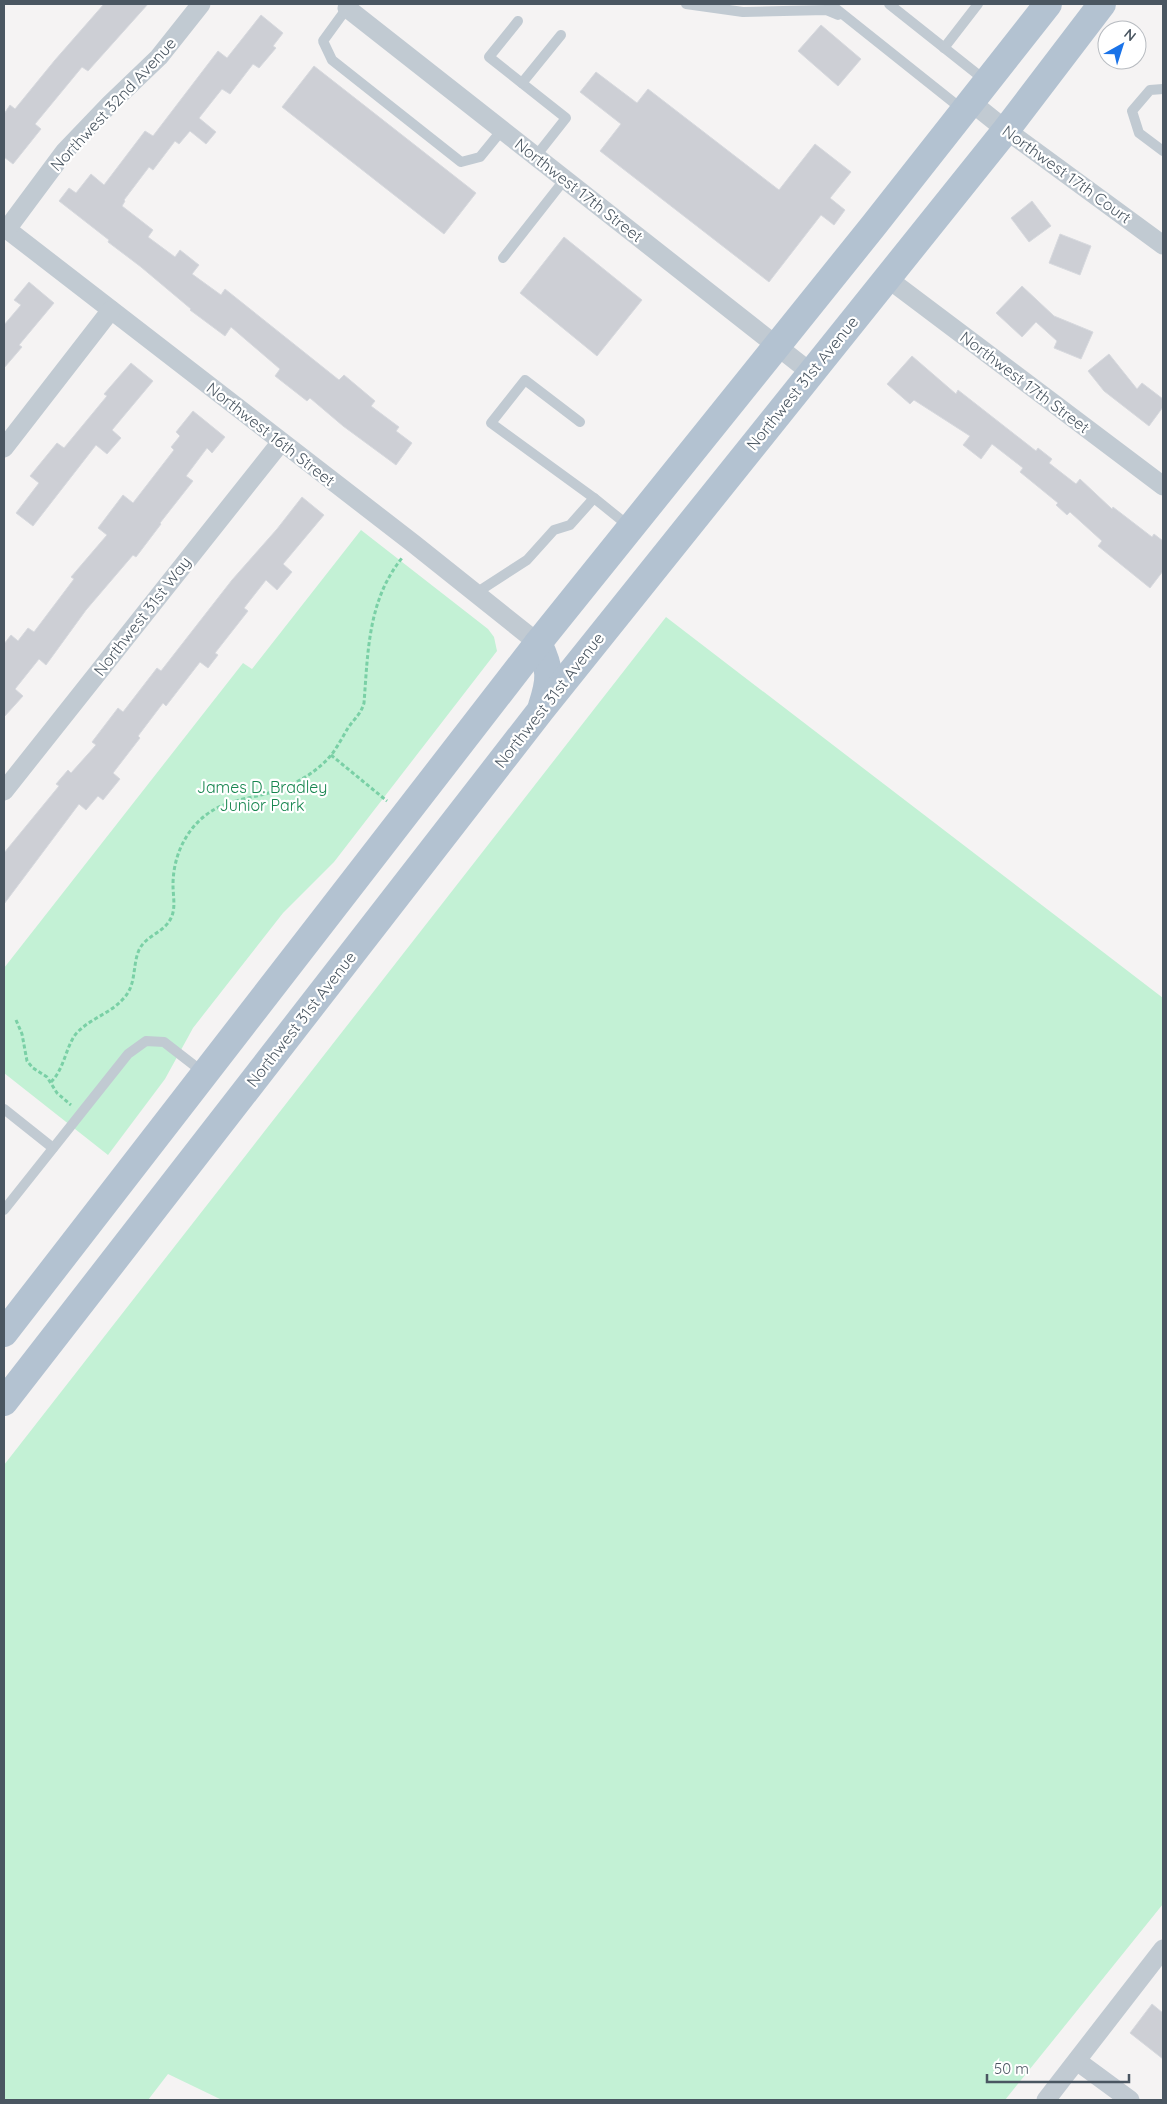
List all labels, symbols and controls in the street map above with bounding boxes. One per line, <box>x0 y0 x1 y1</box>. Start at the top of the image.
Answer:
north arrow <box>1097 20 1147 70</box>
text: N <box>1121 25 1140 45</box>
street label: Northwest 32nd Avenue <box>46 33 180 175</box>
street label: Northwest 17th Court <box>999 121 1135 227</box>
street label: Northwest 17th Street <box>511 134 647 246</box>
street label: Northwest 31st Avenue <box>742 312 862 454</box>
street label: Northwest 17th Street <box>956 327 1094 437</box>
street label: Northwest 16th Street <box>203 378 339 490</box>
street label: Northwest 31st Way <box>89 552 195 680</box>
street label: Northwest 31st Avenue <box>490 628 608 772</box>
park label: James D. Bradley Junior Park <box>197 777 327 815</box>
street label: Northwest 31st Avenue <box>242 947 360 1091</box>
scale bar <box>987 2052 1130 2084</box>
text: 50 m <box>994 2059 1029 2078</box>

